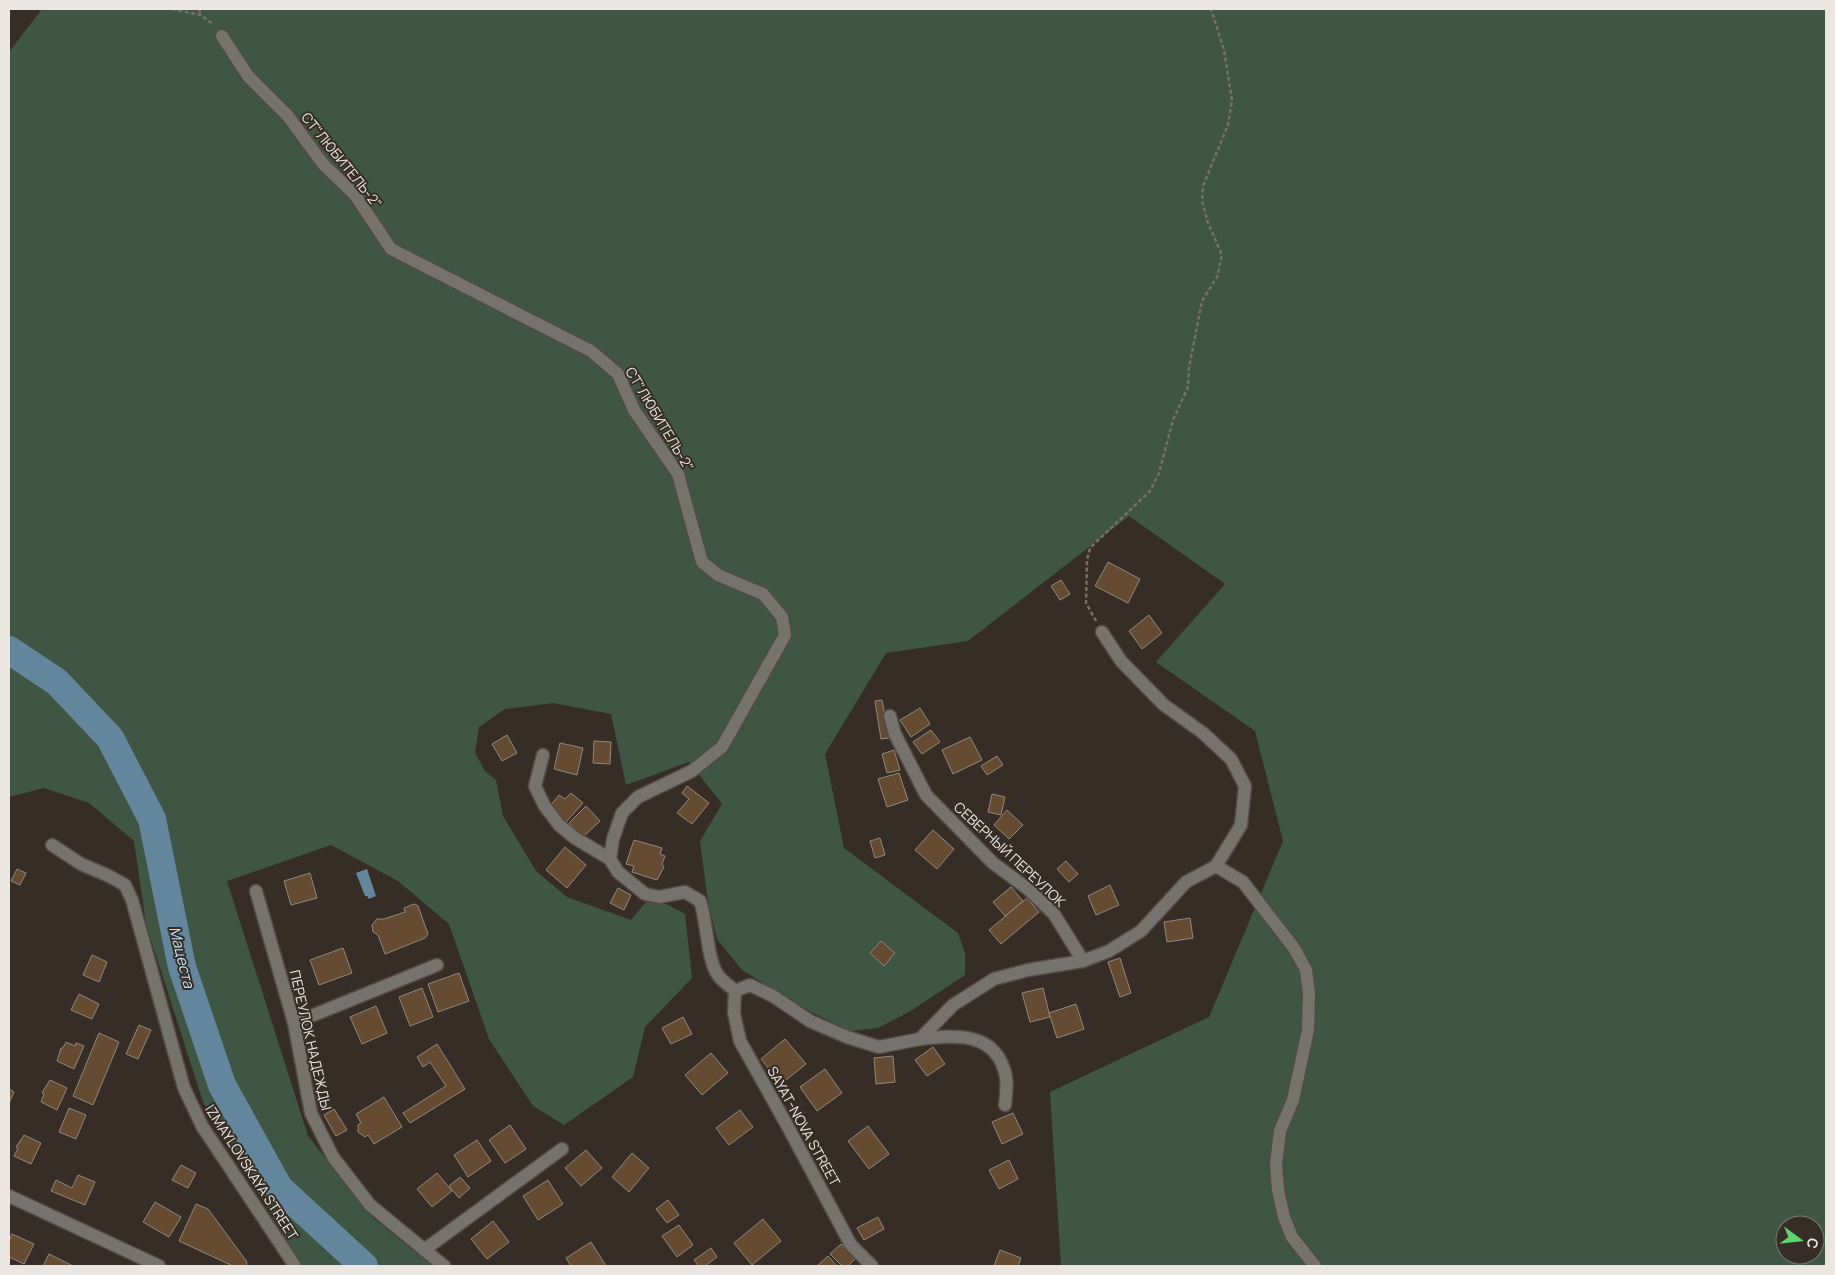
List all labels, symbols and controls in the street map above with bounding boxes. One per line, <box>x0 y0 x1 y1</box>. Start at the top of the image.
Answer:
street label: СТ"ЛЮБИТЕЛЬ-2" <box>297 108 387 212</box>
street label: СТ"ЛЮБИТЕЛЬ-2" <box>621 363 699 475</box>
street label: СЕВЕРНЫЙ ПЕРЕУЛОК <box>950 797 1070 911</box>
water label: Мацеста <box>164 924 200 991</box>
street label: ПЕРЕУЛОК НАДЕЖДЫ <box>286 968 336 1112</box>
street label: SAYAT-NOVA STREET <box>763 1063 845 1190</box>
street label: IZMAYLOVSKAYA STREET <box>201 1101 303 1244</box>
north arrow <box>1775 1215 1825 1265</box>
text: С <box>1803 1236 1824 1251</box>

